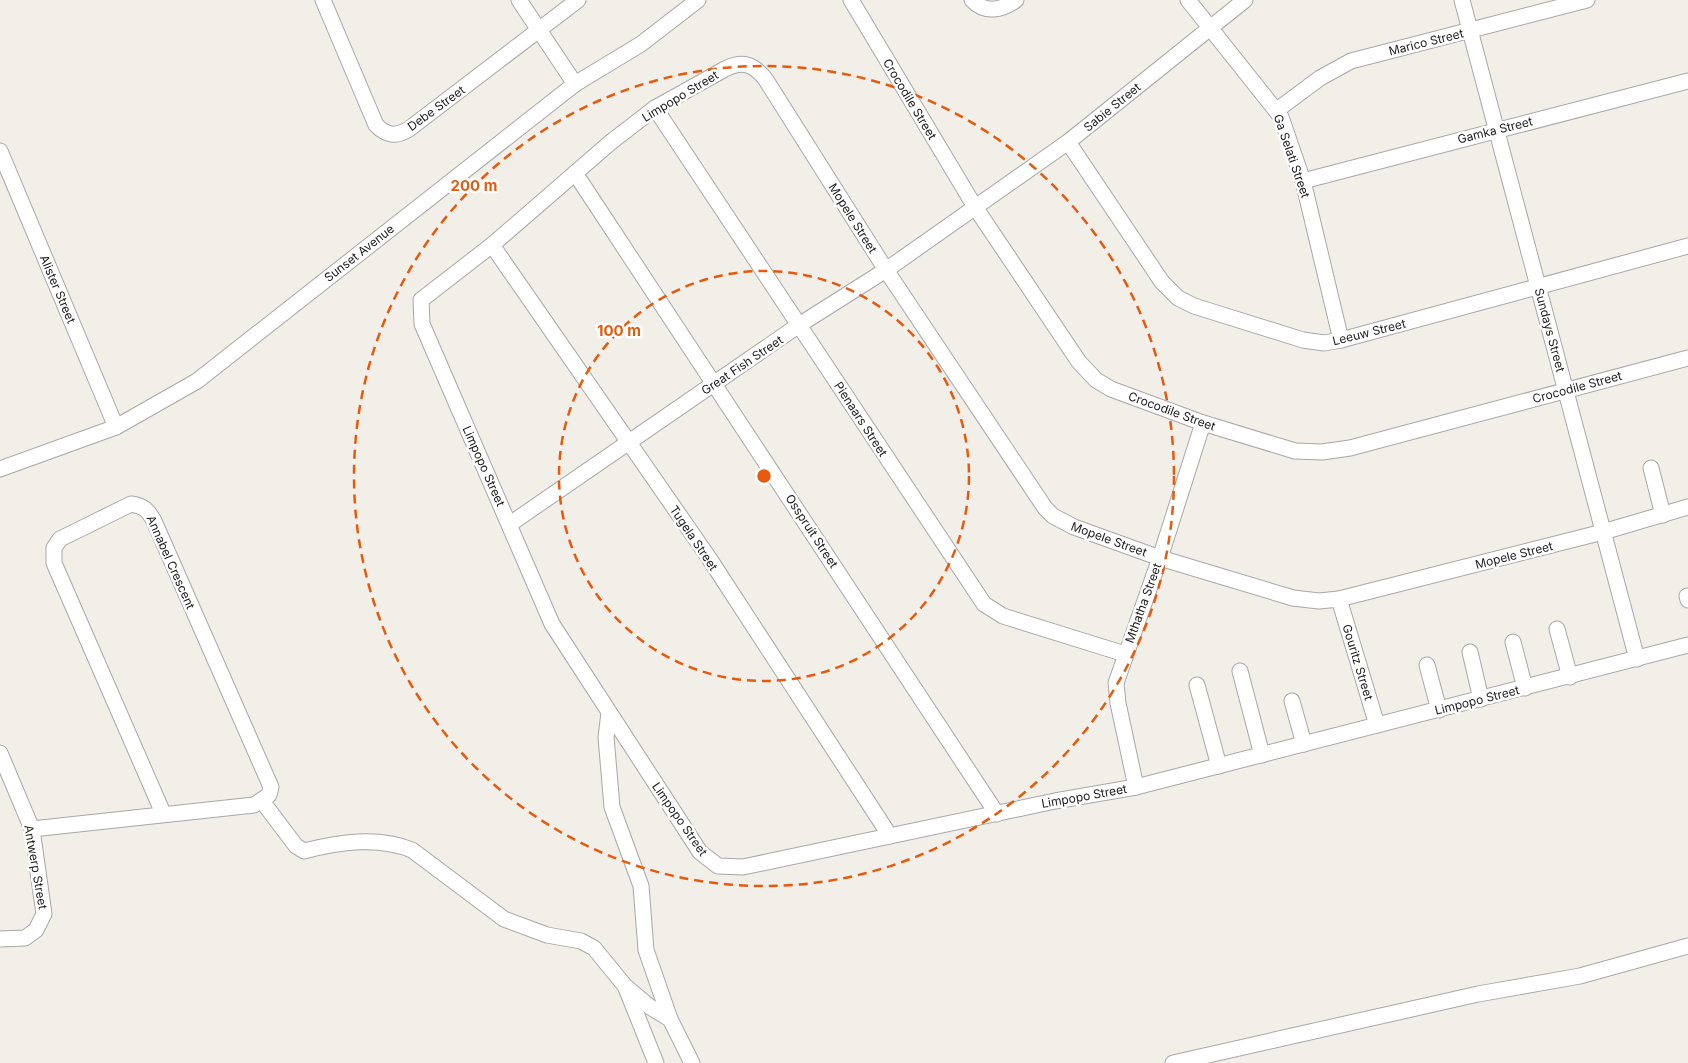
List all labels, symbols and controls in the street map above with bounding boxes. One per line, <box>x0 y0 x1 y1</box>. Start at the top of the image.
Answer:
street label: Marico Street <box>1387 25 1465 59</box>
street label: Crocodile Street <box>880 56 940 142</box>
street label: Limpopo Street <box>639 67 721 125</box>
street label: Sabie Street <box>1080 79 1144 135</box>
street label: Debe Street <box>404 82 468 134</box>
street label: Ga Selati Street <box>1271 112 1313 200</box>
street label: Gamka Street <box>1456 113 1534 147</box>
text: 200 m <box>451 176 497 195</box>
street label: Mopele Street <box>826 180 880 256</box>
street label: Sunset Avenue <box>321 221 397 285</box>
street label: Alister Street <box>37 252 79 326</box>
street label: Sundays Street <box>1532 286 1568 374</box>
street label: Leeuw Street <box>1331 316 1407 348</box>
text: 100 m <box>597 321 641 340</box>
street label: Great Fish Street <box>698 332 786 398</box>
street label: Crocodile Street <box>1531 368 1623 406</box>
street label: Pienaars Street <box>831 379 891 459</box>
street label: Crocodile Street <box>1126 388 1218 434</box>
street label: Limpopo Street <box>460 423 508 509</box>
centre of rings <box>755 467 773 485</box>
street label: Osspruit Street <box>783 491 841 571</box>
street label: Tugela Street <box>667 503 721 573</box>
street label: Annabel Crescent <box>144 513 198 611</box>
street label: Mopele Street <box>1069 518 1149 560</box>
street label: Mopele Street <box>1474 538 1554 572</box>
street label: Mthatha Street <box>1122 561 1164 645</box>
street label: Gouritz Street <box>1339 622 1377 702</box>
street label: Limpopo Street <box>1433 682 1521 718</box>
street label: Limpopo Street <box>649 779 711 859</box>
street label: Limpopo Street <box>1040 781 1128 811</box>
street label: Antwerp Street <box>21 824 51 910</box>

